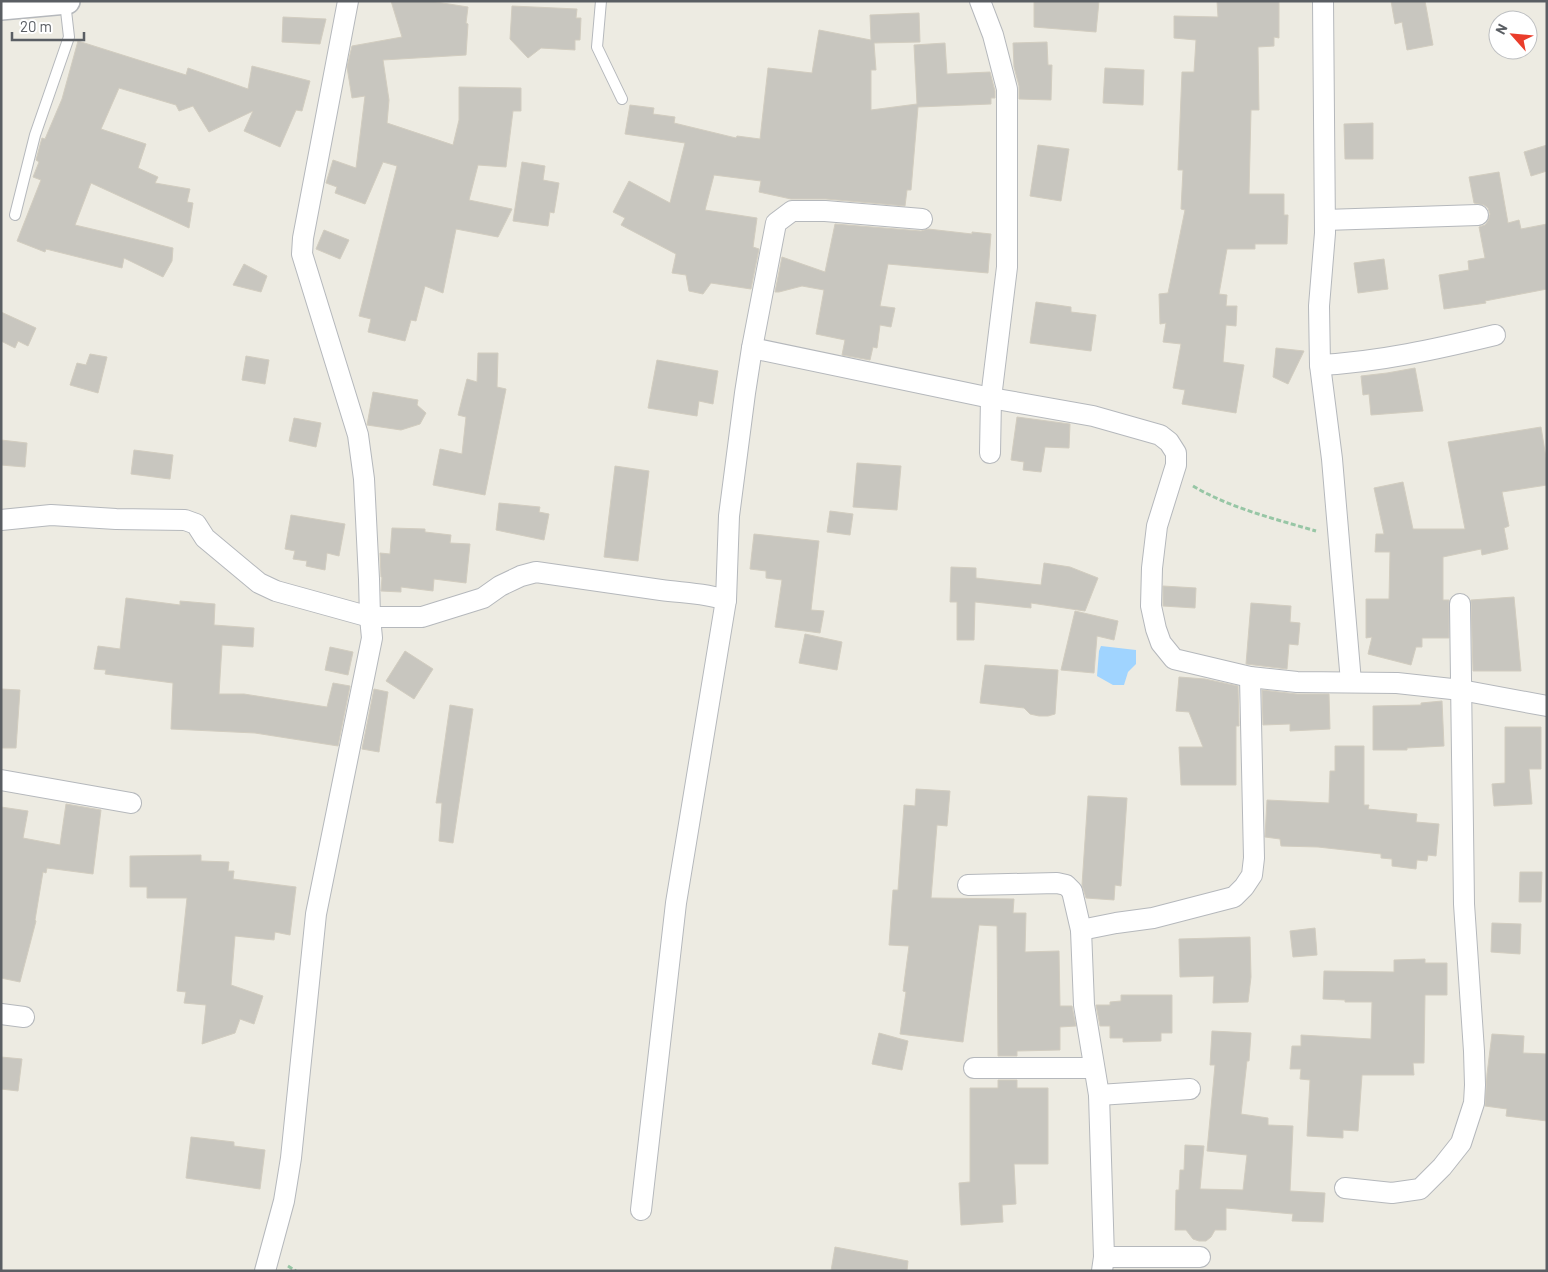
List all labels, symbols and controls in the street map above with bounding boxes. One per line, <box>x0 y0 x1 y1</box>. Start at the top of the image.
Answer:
scale bar <box>12 10 85 42</box>
north arrow <box>1488 10 1538 60</box>
text: 20 m <box>20 17 52 35</box>
text: N <box>1491 21 1511 37</box>

